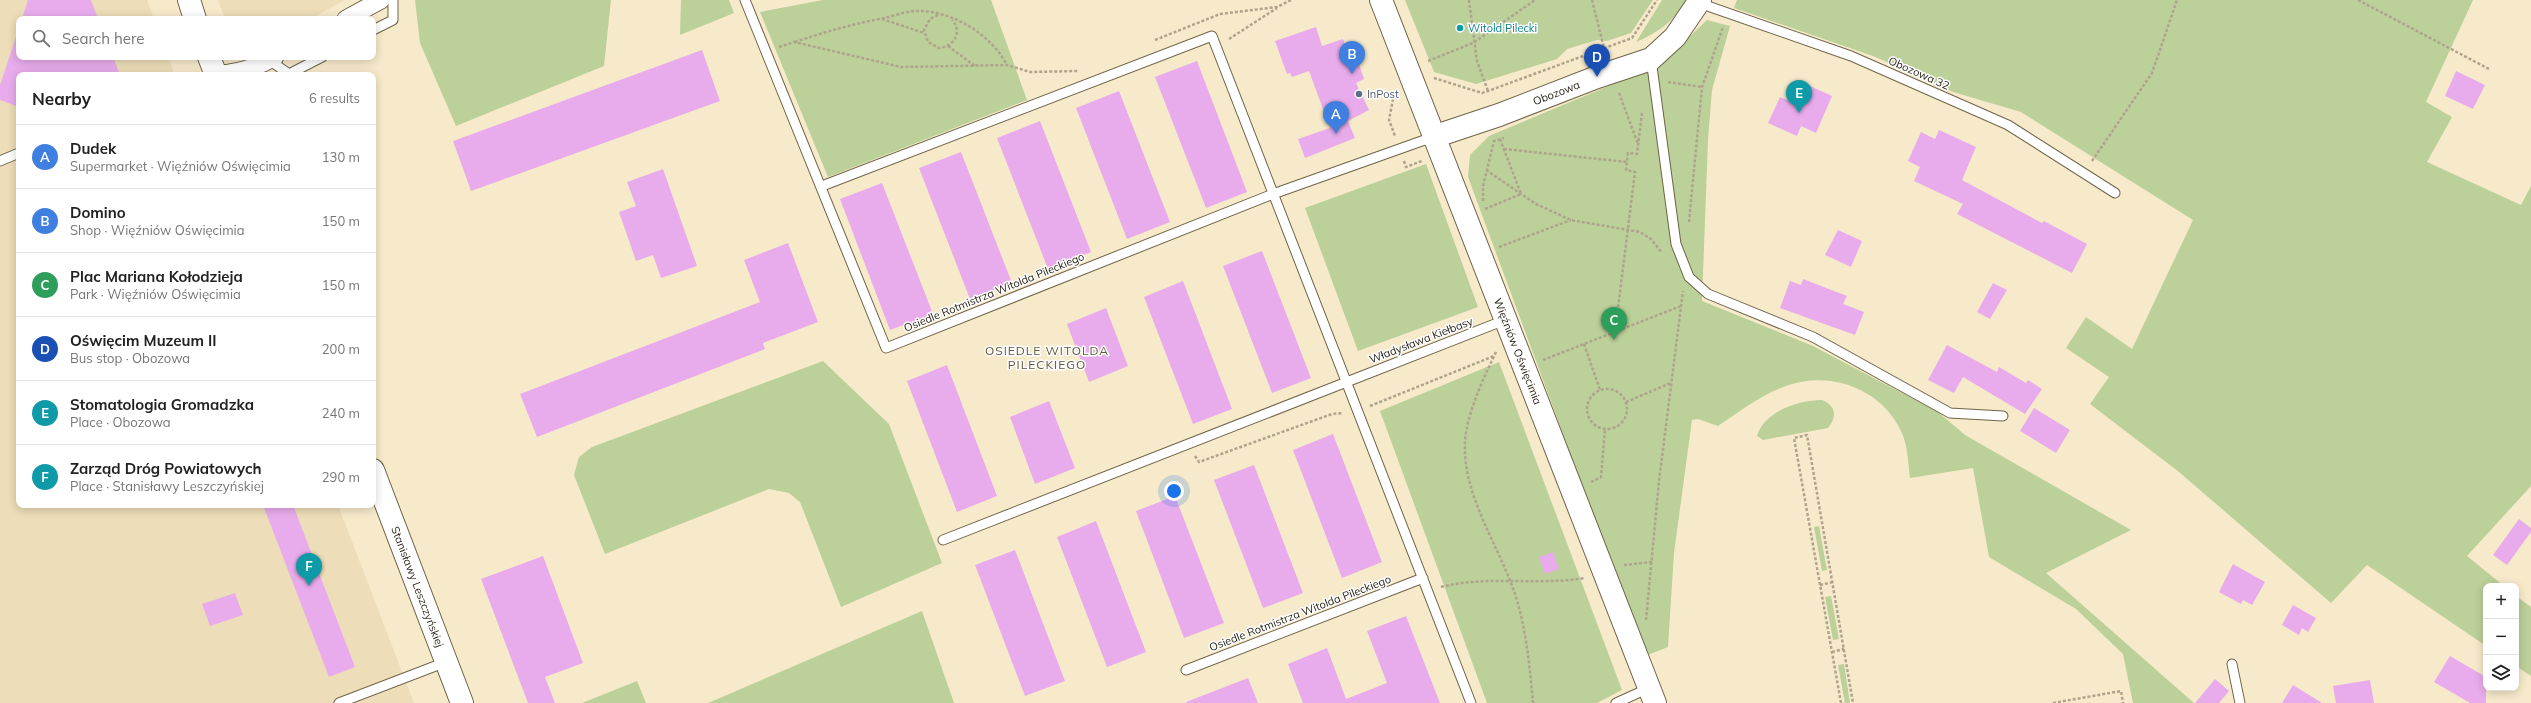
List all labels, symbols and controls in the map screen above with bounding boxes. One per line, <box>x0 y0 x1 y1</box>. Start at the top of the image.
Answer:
search box <box>16 16 376 60</box>
place label: Witold Pilecki <box>1468 21 1537 35</box>
marker: Witold Pilecki <box>1455 23 1465 33</box>
icon: search <box>30 27 52 49</box>
text: Search here <box>62 29 144 48</box>
pin: B <box>1339 41 1365 74</box>
pin: D <box>1584 44 1610 77</box>
street label: Obozowa 32 <box>1886 53 1952 93</box>
street label: Obozowa <box>1531 77 1582 108</box>
pin: E <box>1786 80 1812 113</box>
place label: InPost <box>1367 87 1399 101</box>
text: Nearby <box>32 88 91 109</box>
marker: InPost <box>1354 89 1364 99</box>
text: 6 results <box>309 90 360 106</box>
pin: A <box>1323 101 1349 134</box>
text: Dudek <box>70 139 116 158</box>
text: A <box>40 149 50 165</box>
text: 130 m <box>322 149 360 165</box>
text: Supermarket · Więźniów Oświęcimia <box>70 158 291 174</box>
text: Domino <box>70 203 126 222</box>
text: B <box>41 213 49 229</box>
text: 150 m <box>322 213 360 229</box>
text: Shop · Więźniów Oświęcimia <box>70 222 244 238</box>
street label: Osiedle Rotmistrza Witolda Pileckiego <box>902 249 1086 335</box>
text: Plac Mariana Kołodzieja <box>70 267 243 286</box>
text: C <box>41 277 49 293</box>
text: 150 m <box>322 277 360 293</box>
text: Park · Więźniów Oświęcimia <box>70 286 241 302</box>
street label: Więźniów Oświęcimia <box>1491 296 1545 407</box>
pin: C <box>1601 307 1627 340</box>
street label: Władysława Kiełbasy <box>1367 314 1475 366</box>
text: Oświęcim Muzeum II <box>70 331 217 350</box>
text: D <box>40 341 50 357</box>
text: 200 m <box>322 341 360 357</box>
district label: OSIEDLE WITOLDA PILECKIEGO <box>985 343 1109 372</box>
text: Bus stop · Obozowa <box>70 350 190 366</box>
text: Stomatologia Gromadzka <box>70 395 254 414</box>
text: E <box>41 405 49 421</box>
text: 240 m <box>322 405 360 421</box>
text: Place · Obozowa <box>70 414 171 430</box>
text: Zarząd Dróg Powiatowych <box>70 459 262 478</box>
text: F <box>41 469 49 485</box>
text: 290 m <box>322 469 360 485</box>
text: Place · Stanisławy Leszczyńskiej <box>70 478 264 494</box>
your location <box>1164 481 1184 501</box>
street label: Stanisławy Leszczyńskiej <box>388 524 447 649</box>
pin: F <box>296 553 322 586</box>
street label: Osiedle Rotmistrza Witolda Pileckiego <box>1207 572 1393 654</box>
map controls <box>2483 583 2519 691</box>
button: + <box>2483 583 2519 619</box>
button: − <box>2483 619 2519 655</box>
button: layers <box>2483 655 2519 691</box>

